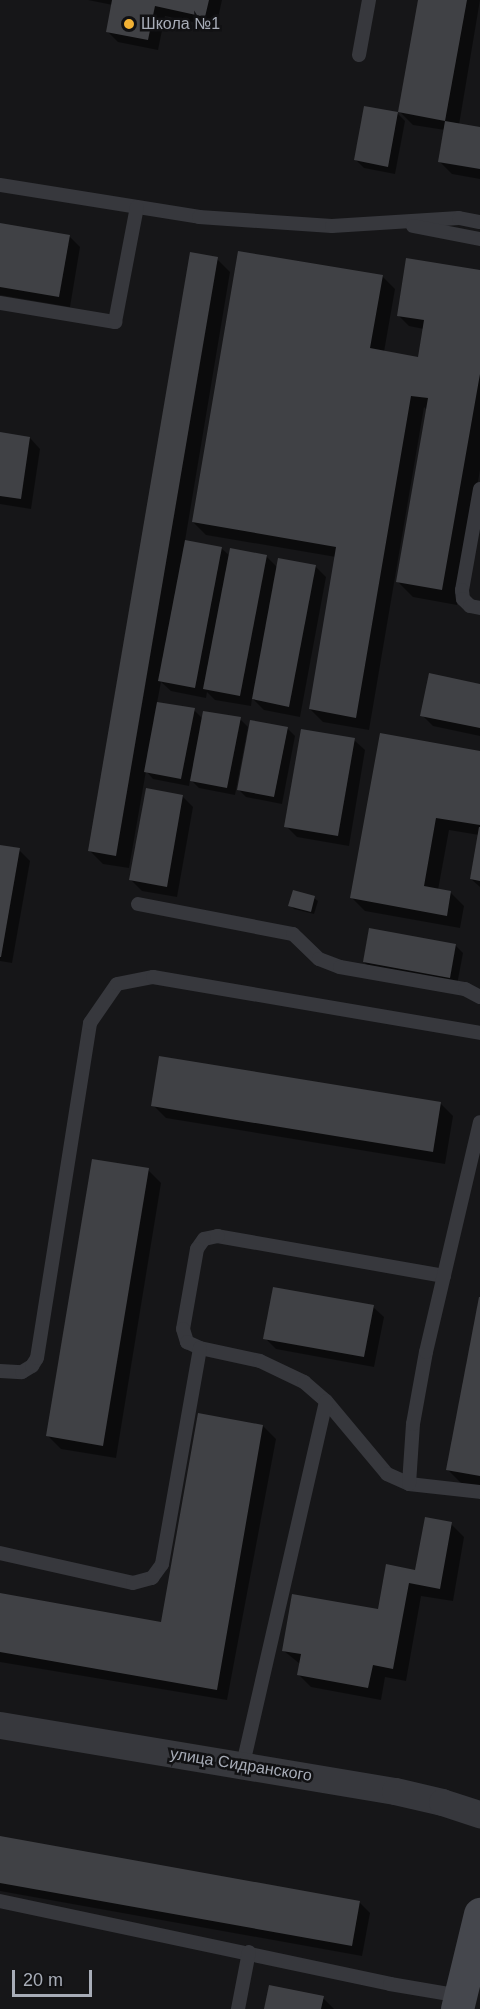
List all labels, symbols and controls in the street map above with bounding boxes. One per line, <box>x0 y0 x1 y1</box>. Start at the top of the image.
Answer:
place label: Школа №1 <box>141 14 220 34</box>
marker: Школа №1 <box>122 17 136 31</box>
street label: улица Сидранского <box>169 1744 313 1786</box>
scale bar <box>15 1958 94 1996</box>
text: 20 m <box>23 1970 63 1990</box>

